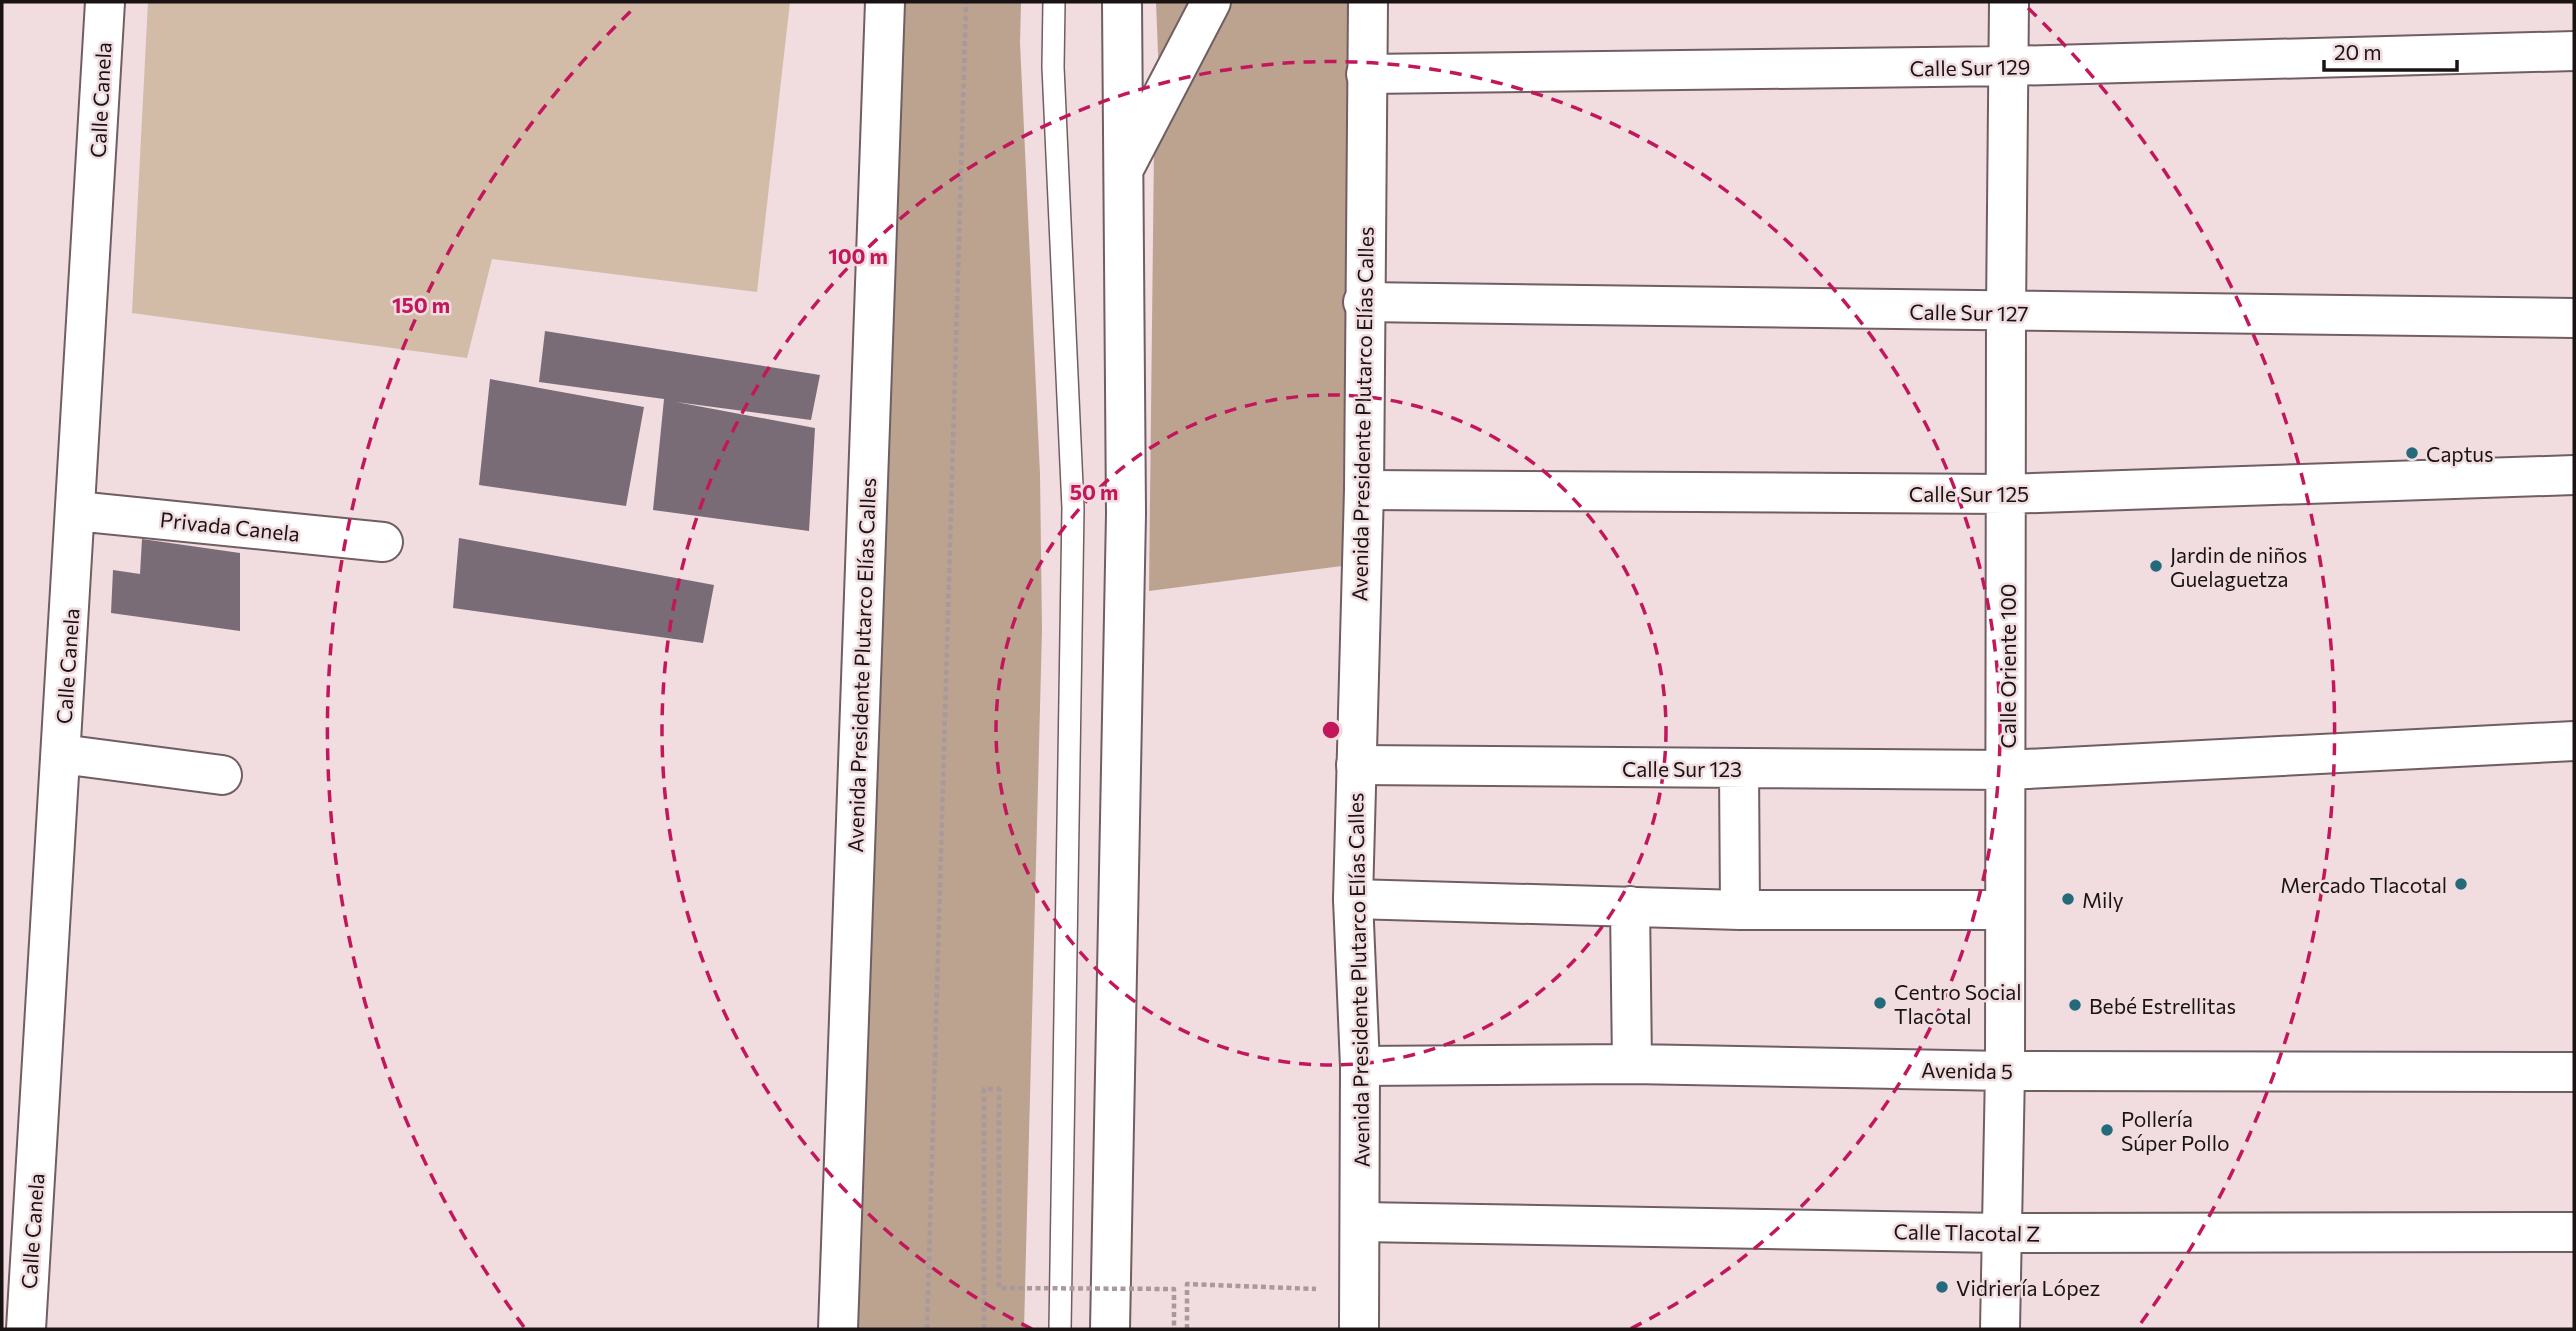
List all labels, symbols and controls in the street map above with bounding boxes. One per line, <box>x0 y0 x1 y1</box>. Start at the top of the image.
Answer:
scale bar <box>2324 28 2457 72</box>
text: 20 m <box>2334 39 2382 64</box>
street label: Calle Canela <box>84 41 116 159</box>
street label: Calle Sur 129 <box>1909 53 2031 81</box>
street label: Avenida Presidente Plutarco Elías Calles <box>1346 226 1378 602</box>
text: 100 m <box>828 243 888 268</box>
text: 150 m <box>392 292 450 317</box>
street label: Calle Sur 127 <box>1909 298 2029 326</box>
place label: Captus <box>2426 441 2494 466</box>
marker: Captus <box>2404 445 2420 461</box>
street label: Avenida Presidente Plutarco Elías Calles <box>842 477 880 853</box>
text: 50 m <box>1070 479 1118 504</box>
street label: Calle Sur 125 <box>1909 481 2029 506</box>
street label: Privada Canela <box>159 506 301 546</box>
place label: Jardin de niños Guelaguetza <box>2170 542 2307 591</box>
marker: Jardin de niños Guelaguetza <box>2148 558 2164 574</box>
street label: Calle Oriente 100 <box>1995 583 2020 749</box>
street label: Calle Canela <box>50 607 84 725</box>
centre of rings <box>1319 718 1343 742</box>
street label: Calle Sur 123 <box>1622 756 1742 781</box>
street label: Avenida Presidente Plutarco Elías Calles <box>1342 792 1374 1168</box>
place label: Mercado Tlacotal <box>2280 872 2447 897</box>
marker: Mercado Tlacotal <box>2453 876 2469 892</box>
place label: Mily <box>2082 887 2124 912</box>
marker: Mily <box>2060 891 2076 907</box>
place label: Centro Social Tlacotal <box>1894 979 2022 1028</box>
place label: Bebé Estrellitas <box>2089 993 2236 1018</box>
marker: Centro Social Tlacotal <box>1872 995 1888 1011</box>
marker: Bebé Estrellitas <box>2067 997 2083 1013</box>
street label: Avenida 5 <box>1921 1057 2013 1083</box>
place label: Pollería Súper Pollo <box>2121 1106 2230 1155</box>
marker: Pollería Súper Pollo <box>2099 1122 2115 1138</box>
street label: Calle Canela <box>15 1172 49 1290</box>
street label: Calle Tlacotal Z <box>1893 1218 2041 1246</box>
place label: Vidriería López <box>1956 1275 2100 1300</box>
marker: Vidriería López <box>1934 1279 1950 1295</box>

